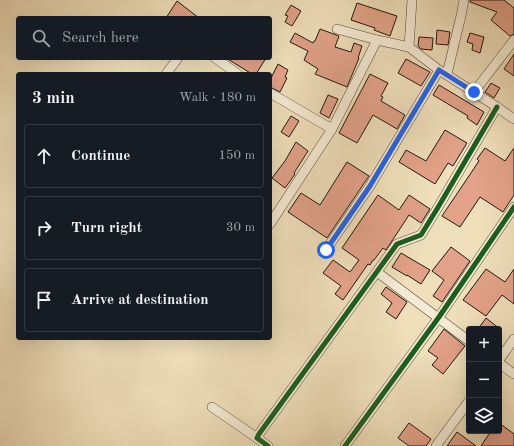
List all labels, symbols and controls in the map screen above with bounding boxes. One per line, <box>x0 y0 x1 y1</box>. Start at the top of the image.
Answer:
search box <box>16 16 272 60</box>
icon: search <box>30 27 52 49</box>
text: Search here <box>62 31 139 46</box>
route end <box>465 83 483 101</box>
text: 3 min <box>32 90 75 107</box>
text: Walk · 180 m <box>179 91 256 104</box>
icon: ahead <box>33 145 55 167</box>
text: Continue <box>71 149 130 164</box>
text: 150 m <box>218 149 255 162</box>
icon: right <box>33 217 55 239</box>
text: Turn right <box>71 221 142 236</box>
text: 30 m <box>226 221 255 234</box>
route start <box>317 241 335 259</box>
icon: arrive <box>33 289 55 311</box>
text: Arrive at destination <box>71 293 209 308</box>
map controls <box>466 326 502 434</box>
button: + <box>466 326 502 362</box>
button: − <box>466 362 502 398</box>
button: layers <box>466 398 502 434</box>

